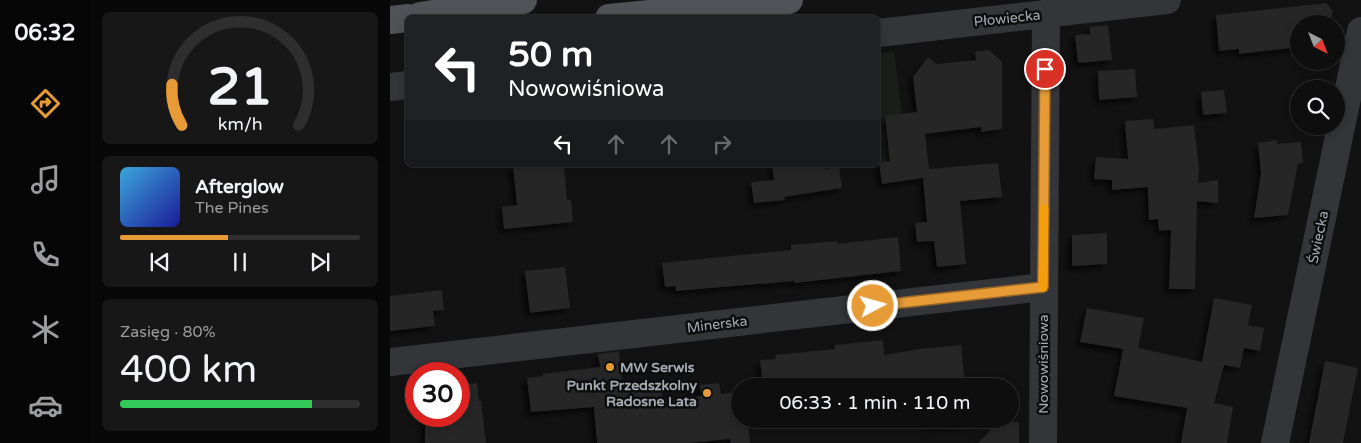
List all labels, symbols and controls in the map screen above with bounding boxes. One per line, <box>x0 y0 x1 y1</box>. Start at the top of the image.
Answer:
street label: Płowiecka <box>973 7 1041 30</box>
north arrow <box>1290 15 1345 70</box>
map controls <box>1290 15 1345 135</box>
text: 06:32 <box>15 20 75 46</box>
text: 50 m <box>508 34 593 76</box>
icon: left <box>425 35 490 100</box>
pin <box>1024 48 1066 90</box>
icon: arrive <box>1031 55 1059 83</box>
text: 21 <box>207 56 273 119</box>
text: Nowowiśniowa <box>508 76 664 102</box>
button: search <box>1290 80 1345 135</box>
icon: directions <box>28 86 63 121</box>
text: km/h <box>218 114 262 135</box>
icon: left <box>549 130 577 158</box>
icon: ahead <box>602 130 630 158</box>
icon: ahead <box>655 130 683 158</box>
icon: right <box>708 130 736 158</box>
icon: music <box>28 162 63 197</box>
text: Afterglow <box>195 176 284 198</box>
text: The Pines <box>195 198 269 218</box>
street label: Świecka <box>1305 209 1332 265</box>
icon: phone <box>28 237 63 272</box>
icon: previous <box>146 248 174 276</box>
icon: pause <box>226 248 254 276</box>
icon: next <box>306 248 334 276</box>
position arrow <box>846 279 898 331</box>
icon: climate <box>28 312 63 347</box>
street label: Minerska <box>686 312 748 337</box>
street label: Nowowiśniowa <box>1035 314 1052 414</box>
text: Zasięg · 80% <box>120 322 216 342</box>
text: 400 km <box>120 347 257 393</box>
place label: MW Serwis <box>620 359 695 376</box>
marker: MW Serwis <box>604 361 616 373</box>
speed limit sign: 30 <box>405 362 470 427</box>
place label: Punkt Przedszkolny Radosne Lata <box>567 377 697 410</box>
marker: Punkt Przedszkolny Radosne Lata <box>701 387 713 399</box>
icon: car <box>28 388 63 423</box>
text: 06:33 · 1 min · 110 m <box>779 392 971 414</box>

